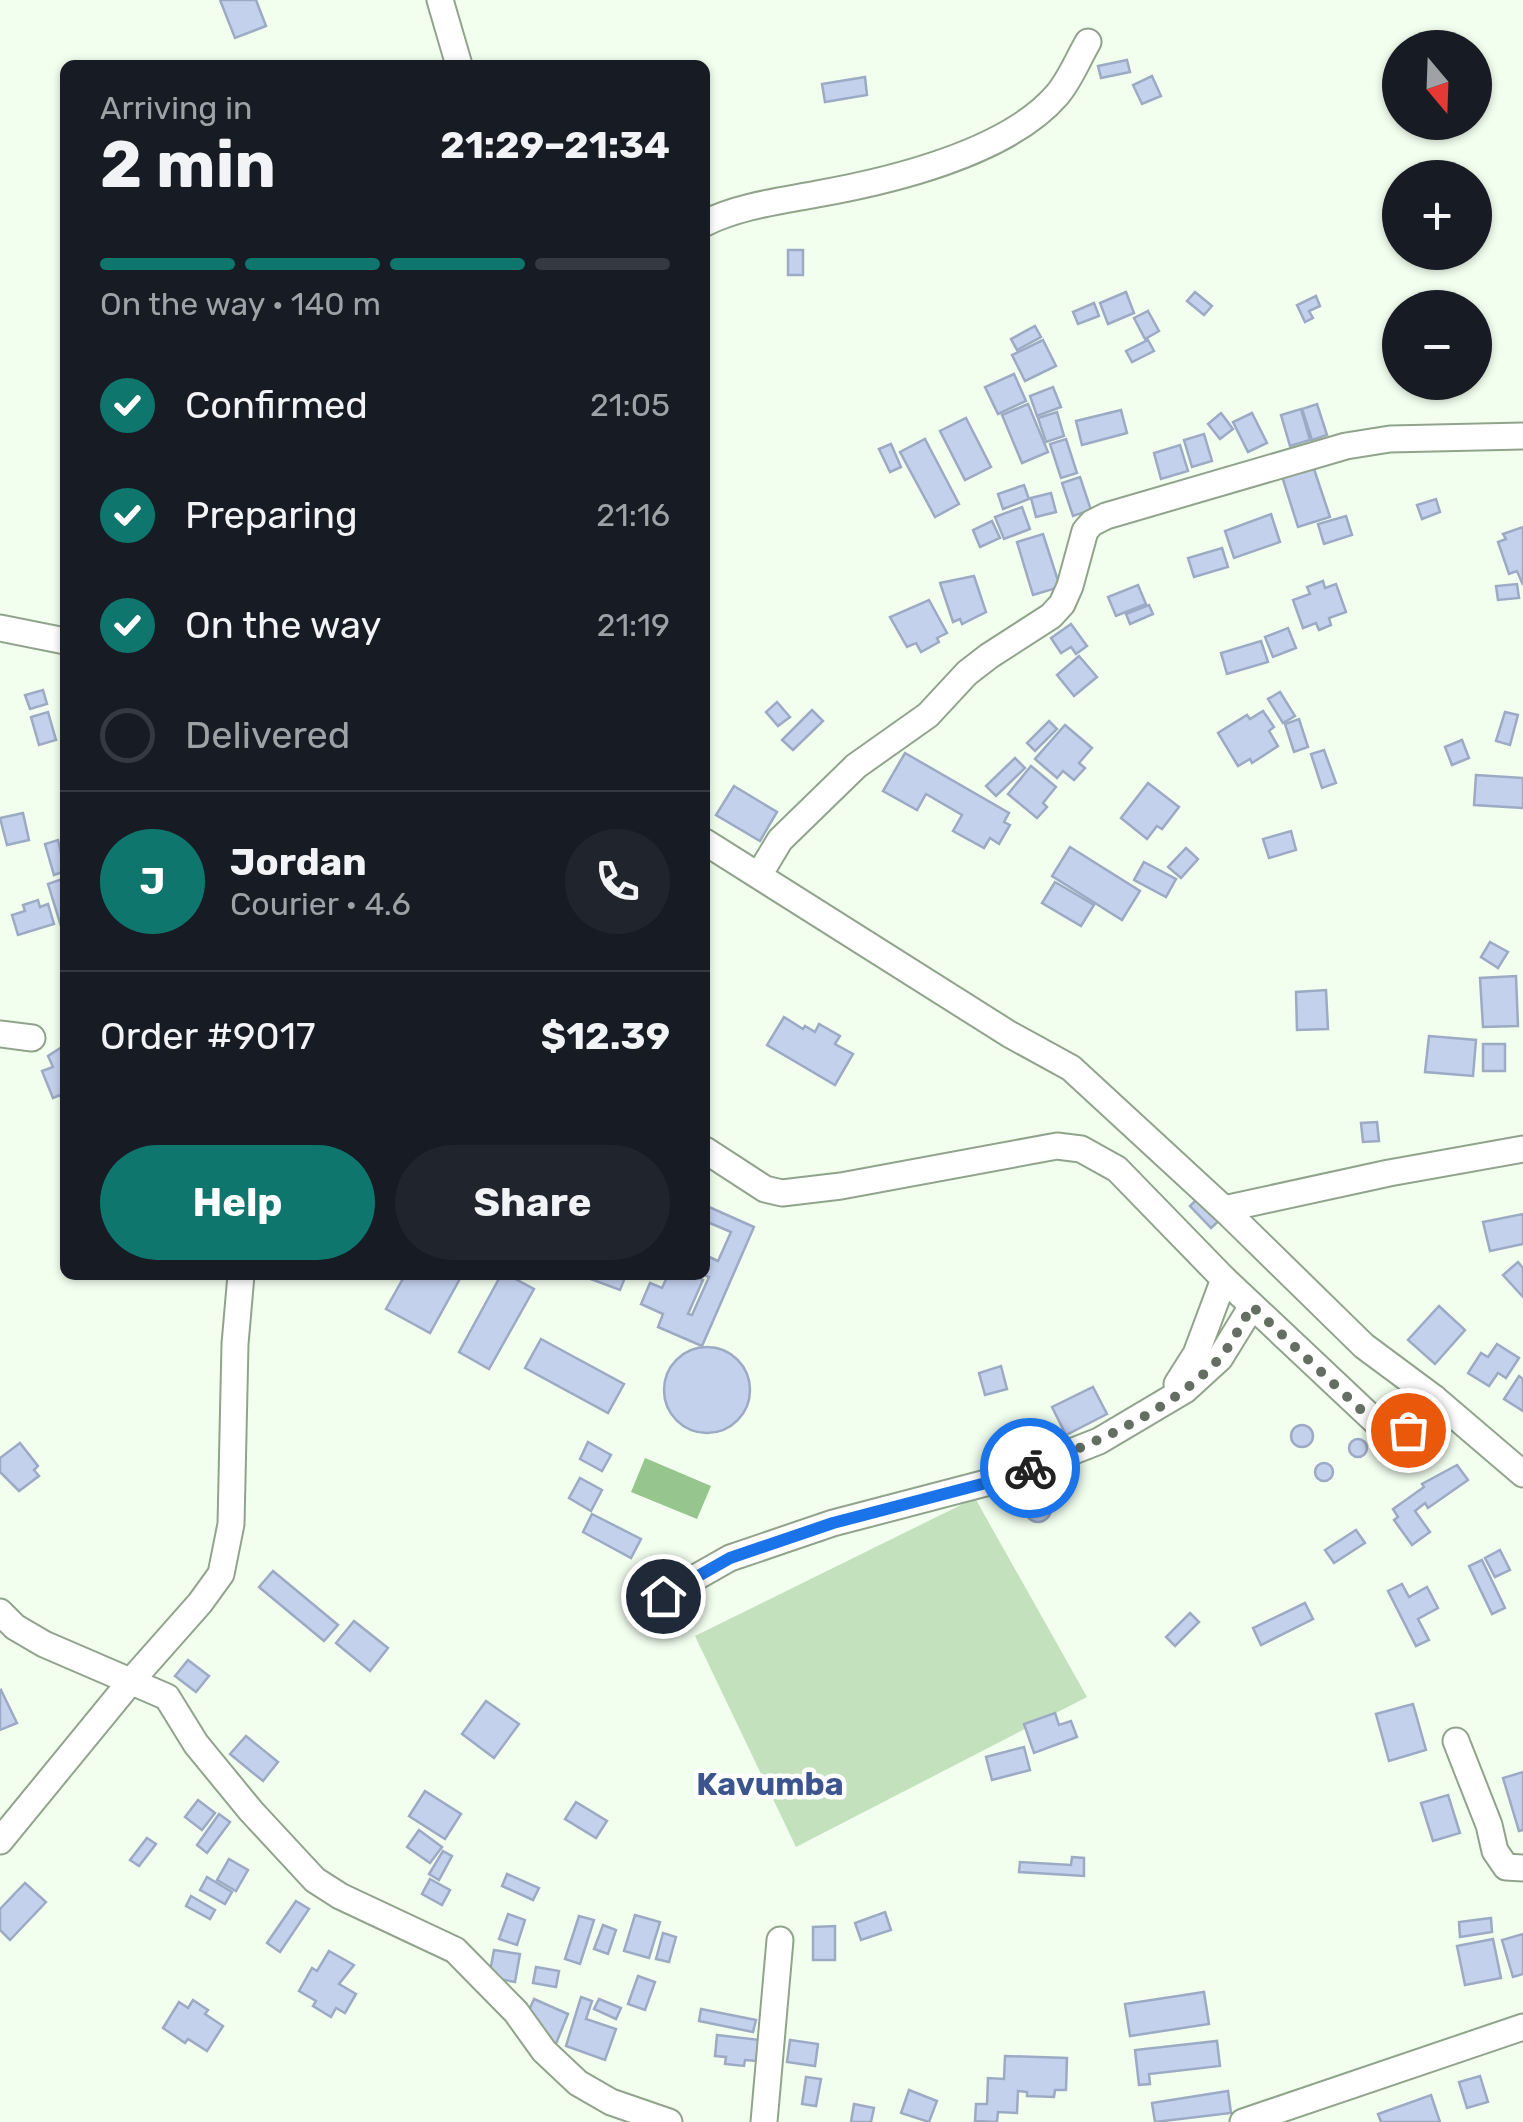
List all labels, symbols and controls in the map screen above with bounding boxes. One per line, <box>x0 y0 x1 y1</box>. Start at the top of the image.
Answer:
north arrow <box>1382 30 1492 140</box>
map controls <box>1382 30 1492 400</box>
text: Arriving in <box>100 89 252 127</box>
text: 21:29–21:34 <box>440 122 670 168</box>
text: 2 min <box>100 126 276 203</box>
button: + <box>1382 160 1492 270</box>
text: On the way · 140 m <box>100 285 381 323</box>
button: − <box>1382 290 1492 400</box>
icon: check <box>100 378 155 433</box>
text: Confirmed <box>185 382 368 428</box>
text: 21:05 <box>590 386 670 424</box>
icon: check <box>100 488 155 543</box>
text: Preparing <box>185 492 358 538</box>
text: 21:16 <box>596 496 670 534</box>
icon: check <box>100 598 155 653</box>
text: On the way <box>185 602 381 648</box>
text: 21:19 <box>597 606 670 644</box>
text: Delivered <box>185 712 350 758</box>
button: phone <box>565 829 670 934</box>
text: Jordan <box>230 839 367 885</box>
text: J <box>140 858 165 904</box>
text: Courier · 4.6 <box>230 885 411 923</box>
text: Order #9017 <box>100 1013 315 1059</box>
text: $12.39 <box>541 1013 670 1059</box>
button: Help <box>100 1145 375 1260</box>
button: Share <box>395 1145 670 1260</box>
pin <box>1366 1388 1451 1473</box>
icon: bag <box>1381 1403 1436 1458</box>
courier <box>980 1418 1080 1518</box>
icon: bike <box>1003 1441 1058 1496</box>
pin <box>621 1554 706 1639</box>
icon: home <box>636 1569 691 1624</box>
district label: Kavumba <box>696 1765 844 1803</box>

